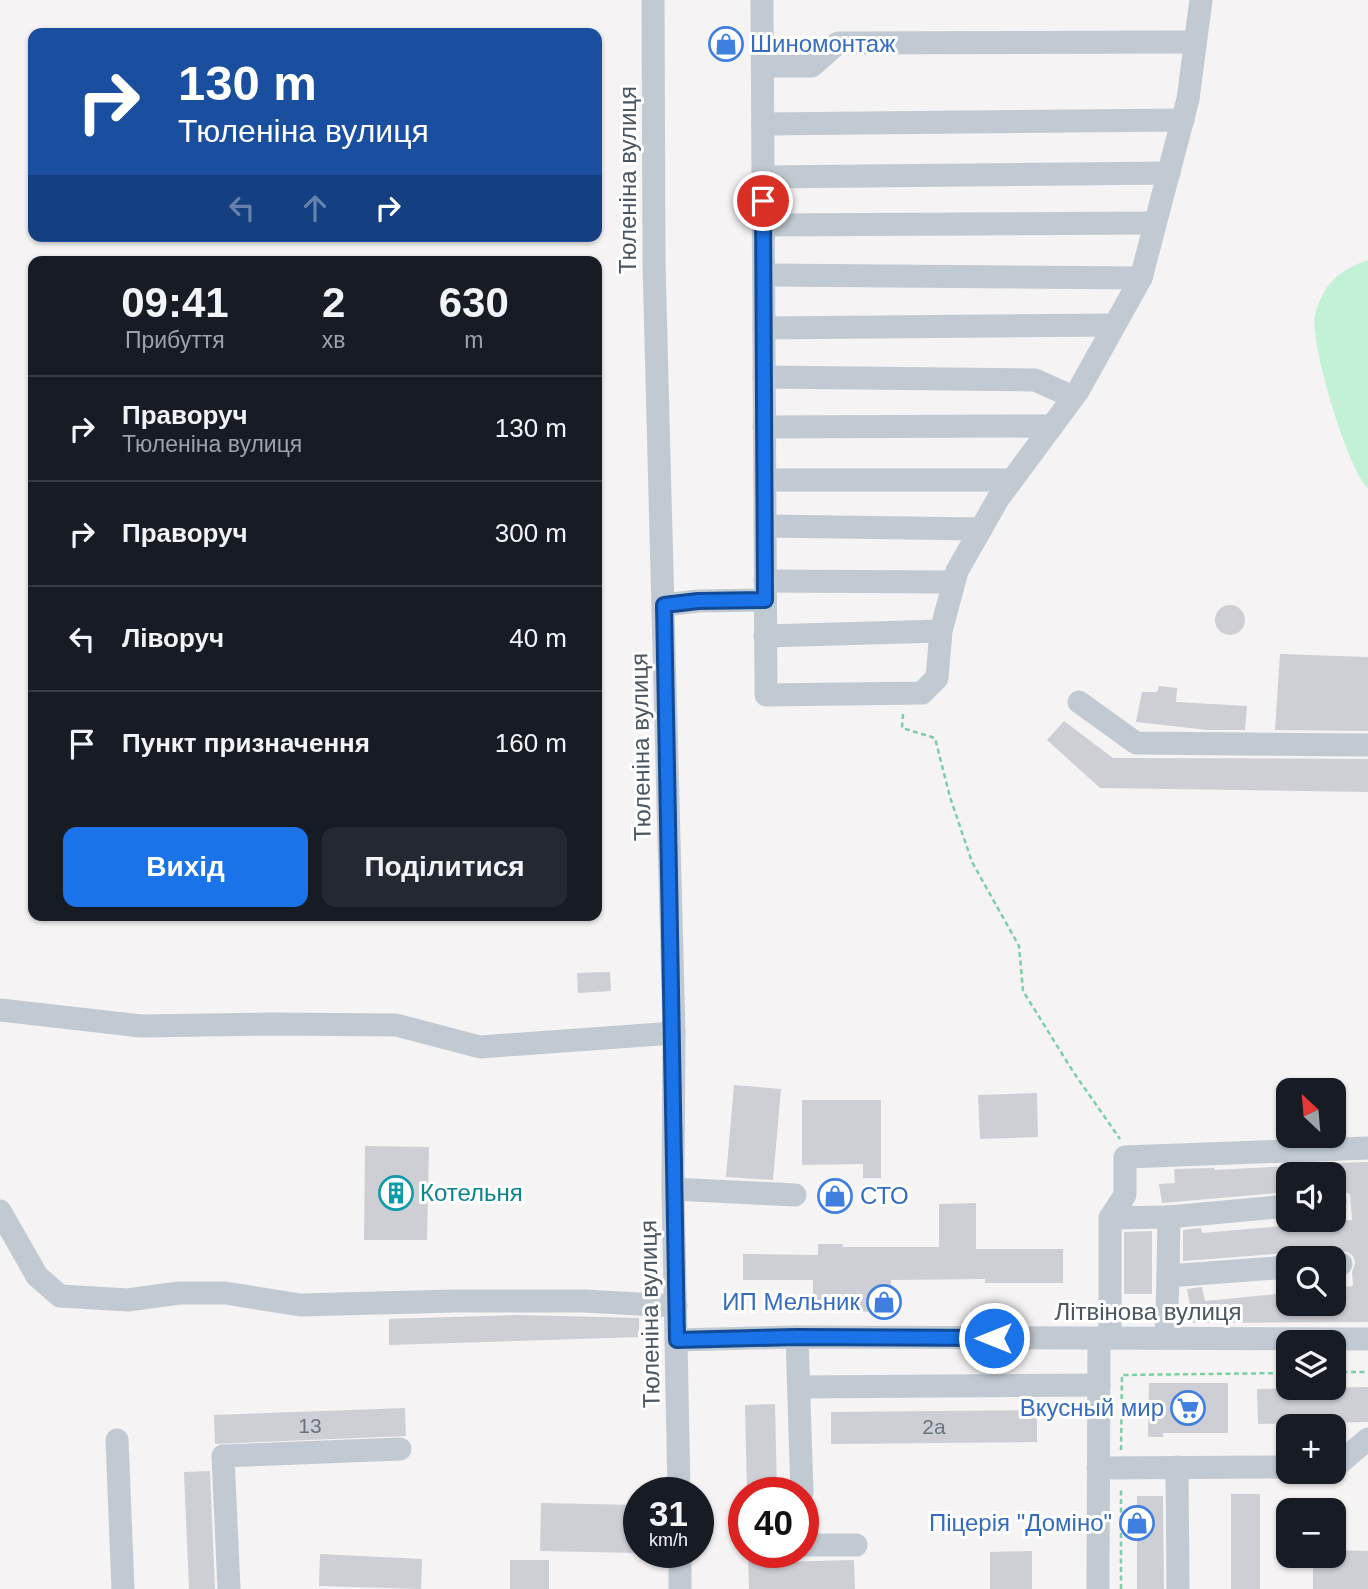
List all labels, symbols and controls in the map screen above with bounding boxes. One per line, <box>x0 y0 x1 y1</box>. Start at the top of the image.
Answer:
shop icon: Шиномонтаж <box>707 25 745 63</box>
place label: Шиномонтаж <box>750 30 895 57</box>
icon: right <box>63 56 154 147</box>
text: 130 m <box>178 56 317 110</box>
street label: Тюленіна вулиця <box>614 86 641 274</box>
text: Тюленіна вулиця <box>178 113 429 149</box>
pin <box>733 171 793 231</box>
icon: arrive <box>744 182 782 220</box>
icon: left <box>223 189 261 227</box>
icon: ahead <box>296 189 334 227</box>
icon: right <box>369 189 407 227</box>
text: 09:41 <box>121 279 229 326</box>
text: 2 <box>322 279 345 326</box>
text: 630 <box>439 279 509 326</box>
text: Прибуття <box>125 327 225 353</box>
text: хв <box>322 327 346 353</box>
text: m <box>464 327 483 353</box>
text: Праворуч <box>122 400 248 430</box>
icon: right <box>63 410 101 448</box>
text: 130 m <box>495 413 567 443</box>
text: Тюленіна вулиця <box>122 431 302 457</box>
icon: right <box>63 515 101 553</box>
text: Праворуч <box>122 518 248 548</box>
text: 300 m <box>495 518 567 548</box>
icon: left <box>63 620 101 658</box>
text: Ліворуч <box>122 623 224 653</box>
text: 40 m <box>509 623 567 653</box>
street label: Тюленіна вулиця <box>625 653 656 841</box>
icon: arrive <box>63 725 101 763</box>
text: Пункт призначення <box>122 728 370 758</box>
text: 160 m <box>495 728 567 758</box>
button: Вихід <box>63 827 308 907</box>
button: Поділитися <box>322 827 567 907</box>
north arrow <box>1276 1078 1346 1148</box>
map controls <box>1276 1078 1346 1568</box>
button: sound <box>1276 1162 1346 1232</box>
building icon: Котельня <box>377 1174 415 1212</box>
shop icon: СТО <box>816 1177 854 1215</box>
place label: Котельня <box>420 1179 523 1206</box>
place label: СТО <box>860 1182 909 1209</box>
street label: Тюленіна вулиця <box>634 1220 665 1408</box>
button: search <box>1276 1246 1346 1316</box>
shop icon: ИП Мельник <box>865 1283 903 1321</box>
place label: ИП Мельник <box>722 1288 860 1315</box>
street label: Літвінова вулиця <box>1054 1298 1242 1325</box>
position arrow <box>957 1301 1031 1375</box>
button: layers <box>1276 1330 1346 1400</box>
supermarket icon: Вкусный мир <box>1169 1389 1207 1427</box>
place label: Вкусный мир <box>1020 1394 1164 1421</box>
house number: 13 <box>298 1414 322 1437</box>
button: + <box>1276 1414 1346 1484</box>
house number: 2а <box>922 1415 946 1438</box>
speed limit sign: 40 <box>728 1477 819 1568</box>
text: 31 <box>649 1494 688 1533</box>
button: − <box>1276 1498 1346 1568</box>
shop icon: Піцерія "Доміно" <box>1118 1504 1156 1542</box>
place label: Піцерія "Доміно" <box>929 1509 1112 1536</box>
text: km/h <box>649 1530 688 1550</box>

